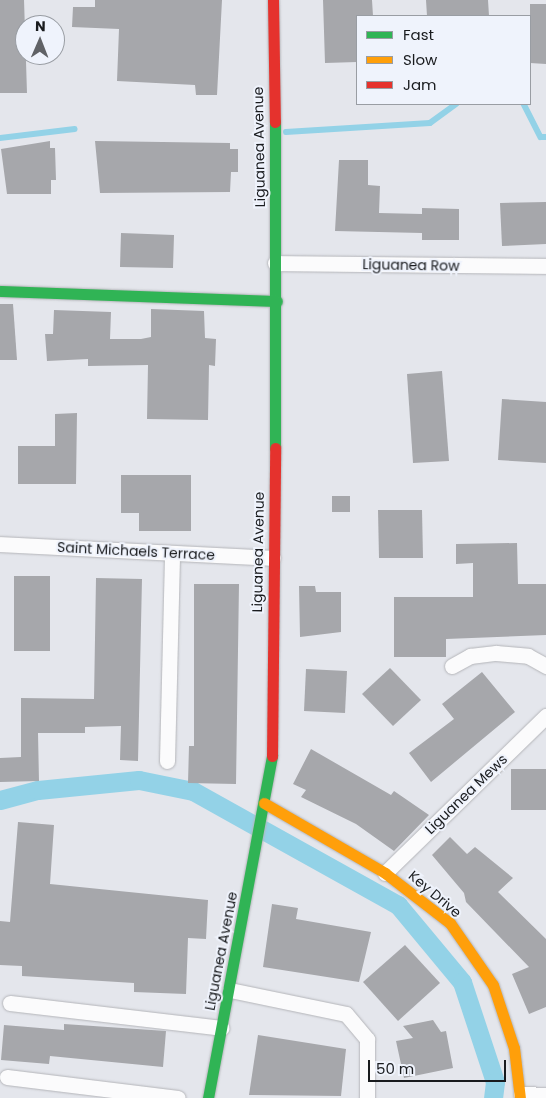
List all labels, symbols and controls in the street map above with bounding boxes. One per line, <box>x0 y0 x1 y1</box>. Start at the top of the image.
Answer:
north arrow <box>15 15 65 65</box>
legend <box>356 15 531 105</box>
text: N <box>35 16 46 36</box>
text: Fast <box>403 24 434 45</box>
text: Slow <box>403 49 437 70</box>
text: Jam <box>403 74 437 95</box>
street label: Liguanea Avenue <box>250 86 268 208</box>
street label: Liguanea Row <box>362 256 460 274</box>
street label: Liguanea Avenue <box>249 491 267 613</box>
street label: Saint Michaels Terrace <box>57 538 215 564</box>
street label: Liguanea Mews <box>421 751 511 837</box>
street label: Key Drive <box>405 867 465 921</box>
street label: Liguanea Avenue <box>201 890 241 1012</box>
scale bar <box>371 1050 508 1082</box>
text: 50 m <box>376 1058 414 1079</box>

